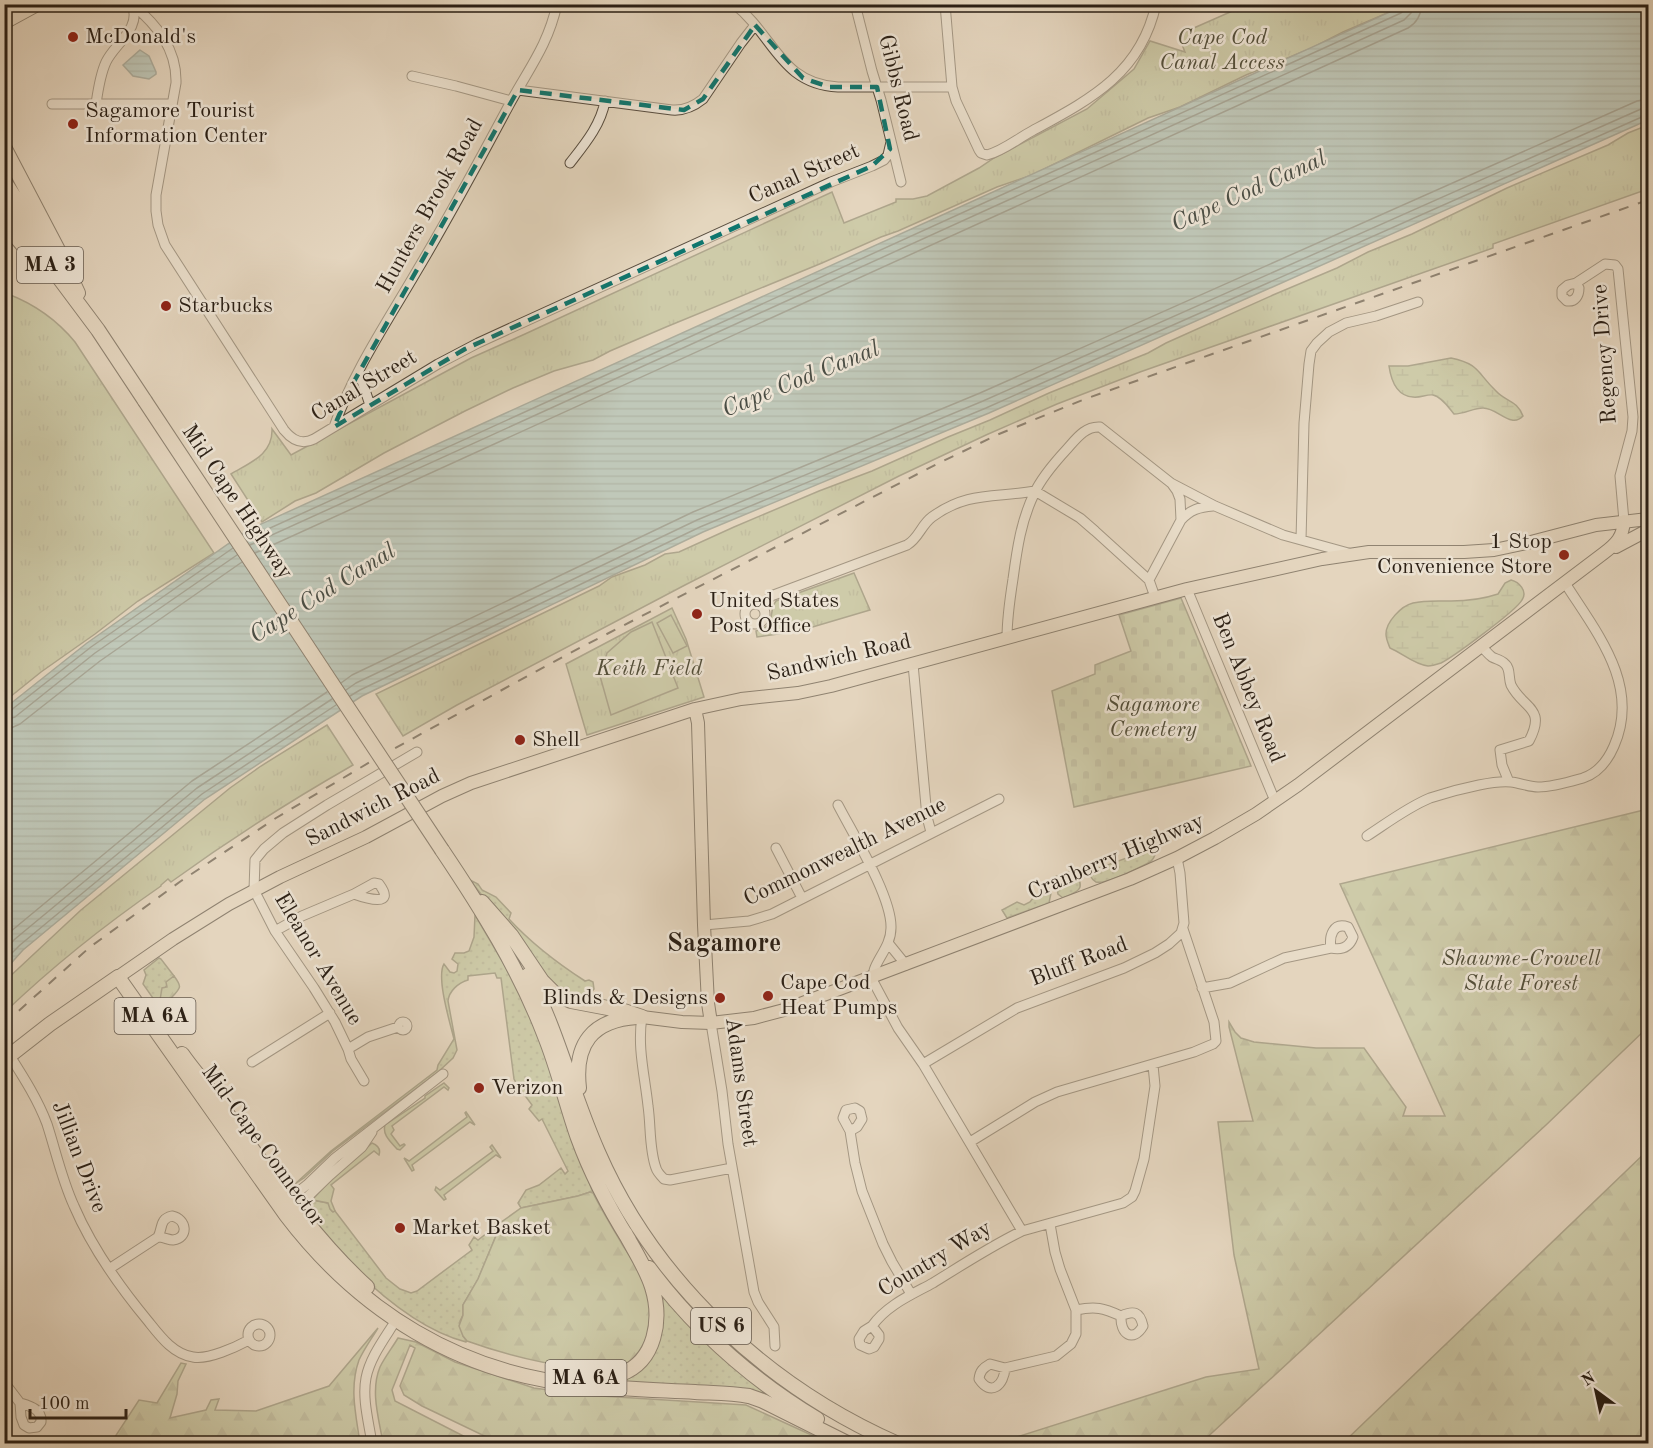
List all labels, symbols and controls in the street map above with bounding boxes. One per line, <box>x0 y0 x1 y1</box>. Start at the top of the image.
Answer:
place label: McDonald's <box>85 26 196 48</box>
park label: Cape Cod Canal Access <box>1159 27 1285 74</box>
marker: McDonald's <box>66 30 80 44</box>
street label: Gibbs Road <box>874 32 922 144</box>
place label: Sagamore Tourist Information Center <box>85 100 267 147</box>
street label: Hunters Brook Road <box>373 115 487 297</box>
marker: Sagamore Tourist Information Center <box>66 117 80 131</box>
street label: Canal Street <box>745 140 863 208</box>
water label: Cape Cod Canal <box>1168 147 1330 237</box>
road number: MA 3 <box>17 247 83 283</box>
street label: Regency Drive <box>1589 283 1621 425</box>
place label: Starbucks <box>178 295 273 317</box>
marker: Starbucks <box>159 299 173 313</box>
water label: Cape Cod Canal <box>719 337 883 423</box>
street label: Canal Street <box>307 346 421 426</box>
street label: Mid Cape Highway <box>177 421 297 583</box>
place label: 1 Stop Convenience Store <box>1377 531 1552 578</box>
water label: Cape Cod Canal <box>246 539 400 649</box>
marker: 1 Stop Convenience Store <box>1557 548 1571 562</box>
place label: United States Post Office <box>709 590 839 637</box>
marker: United States Post Office <box>690 607 704 621</box>
street label: Ben Abbey Road <box>1208 610 1288 766</box>
street label: Sandwich Road <box>765 631 913 685</box>
park label: Keith Field <box>595 658 703 680</box>
park label: Sagamore Cemetery <box>1106 694 1200 741</box>
place label: Shell <box>532 729 580 751</box>
marker: Shell <box>513 733 527 747</box>
street label: Sandwich Road <box>302 765 444 851</box>
street label: Commonwealth Avenue <box>740 793 950 911</box>
street label: Cranberry Highway <box>1025 810 1208 904</box>
street label: Eleanor Avenue <box>270 889 366 1029</box>
district label: Sagamore <box>667 931 781 957</box>
street label: Bluff Road <box>1027 933 1131 991</box>
park label: Shawme-Crowell State Forest <box>1441 948 1601 995</box>
place label: Cape Cod Heat Pumps <box>780 972 897 1019</box>
place label: Blinds & Designs <box>542 987 708 1009</box>
marker: Cape Cod Heat Pumps <box>761 989 775 1003</box>
marker: Blinds & Designs <box>713 991 727 1005</box>
road number: MA 6A <box>114 998 195 1034</box>
street label: Adams Street <box>721 1016 761 1148</box>
street label: Mid-Cape Connector <box>197 1061 329 1231</box>
place label: Verizon <box>491 1077 564 1099</box>
marker: Verizon <box>472 1081 486 1095</box>
street label: Jillian Drive <box>48 1098 110 1216</box>
place label: Market Basket <box>412 1217 551 1239</box>
street label: Country Way <box>875 1217 996 1301</box>
marker: Market Basket <box>393 1221 407 1235</box>
road number: US 6 <box>691 1308 751 1344</box>
road number: MA 6A <box>546 1360 626 1396</box>
north arrow <box>1566 1361 1626 1421</box>
text: N <box>1579 1370 1599 1390</box>
scale bar <box>30 1382 126 1420</box>
text: 100 m <box>39 1395 90 1413</box>

